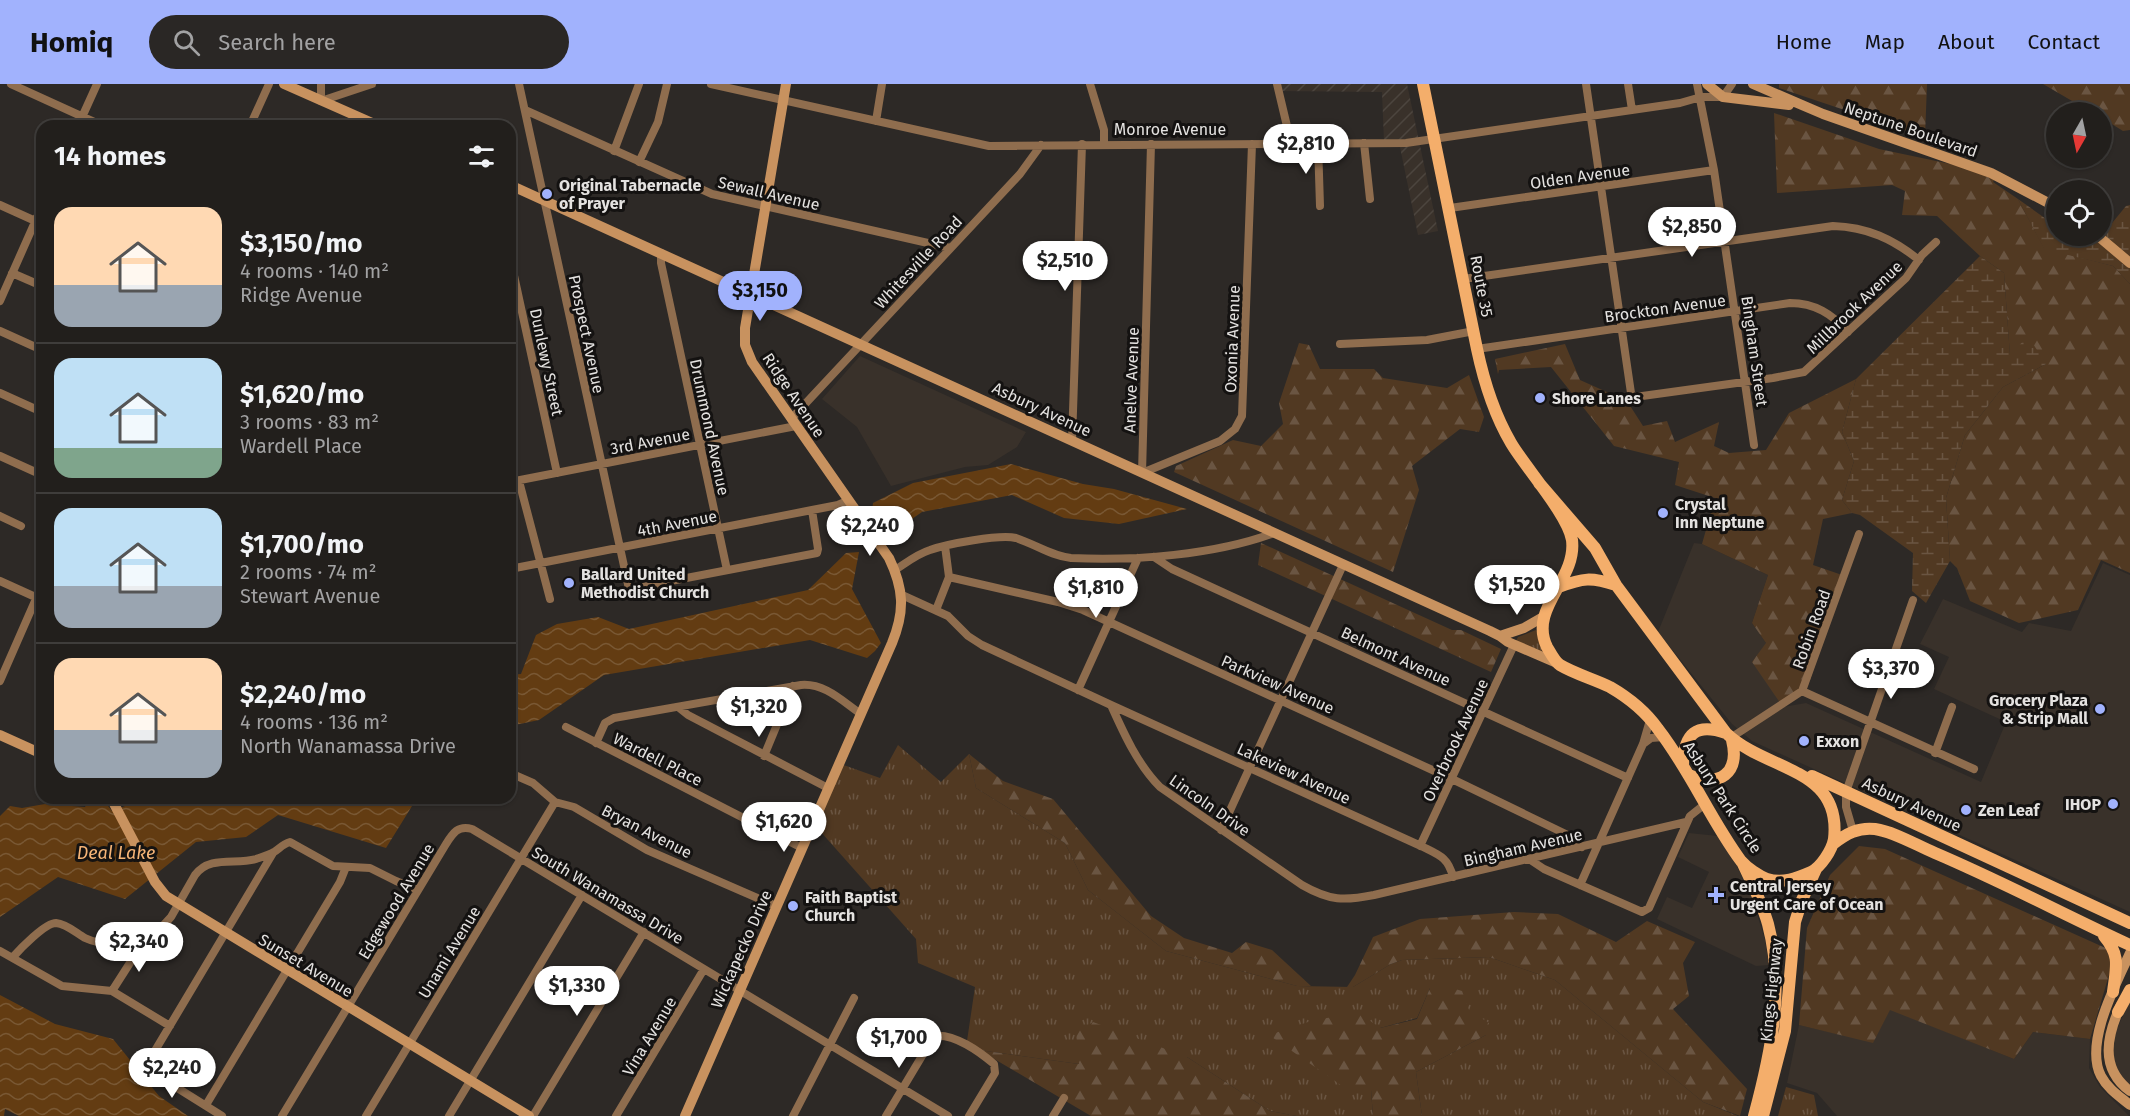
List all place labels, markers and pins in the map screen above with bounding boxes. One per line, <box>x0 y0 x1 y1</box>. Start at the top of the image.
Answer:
pin: $2,810 <box>1257 124 1355 175</box>
place label: Original Tabernacle of Prayer <box>559 176 701 213</box>
marker: Original Tabernacle of Prayer <box>540 187 554 201</box>
pin: $2,850 <box>1643 207 1741 258</box>
pin: $2,510 <box>1016 241 1114 292</box>
pin: $3,150 <box>711 271 809 322</box>
place label: Shore Lanes <box>1552 389 1641 408</box>
marker: Shore Lanes <box>1533 391 1547 405</box>
place label: Crystal Inn Neptune <box>1675 495 1764 532</box>
pin: $2,240 <box>821 506 919 557</box>
marker: Crystal Inn Neptune <box>1656 506 1670 520</box>
place label: Ballard United Methodist Church <box>581 565 709 602</box>
pin: $1,520 <box>1468 565 1566 616</box>
pin: $1,810 <box>1047 568 1145 619</box>
marker: Ballard United Methodist Church <box>562 576 576 590</box>
pin: $3,370 <box>1842 649 1940 700</box>
pin: $1,320 <box>710 687 808 738</box>
place label: Grocery Plaza & Strip Mall <box>1989 691 2088 728</box>
marker: Grocery Plaza & Strip Mall <box>2093 702 2107 716</box>
place label: Exxon <box>1816 732 1859 751</box>
marker: Exxon <box>1797 734 1811 748</box>
place label: IHOP <box>2065 795 2101 814</box>
marker: IHOP <box>2106 797 2120 811</box>
place label: Zen Leaf <box>1978 801 2040 820</box>
pin: $1,620 <box>735 802 833 853</box>
marker: Zen Leaf <box>1959 803 1973 817</box>
place label: Central Jersey Urgent Care of Ocean <box>1730 877 1883 914</box>
marker: Central Jersey Urgent Care of Ocean <box>1707 886 1725 904</box>
place label: Faith Baptist Church <box>805 888 898 925</box>
marker: Faith Baptist Church <box>786 899 800 913</box>
pin: $2,340 <box>90 922 188 973</box>
pin: $1,330 <box>528 966 626 1017</box>
pin: $1,700 <box>850 1018 948 1069</box>
pin: $2,240 <box>123 1048 221 1099</box>

